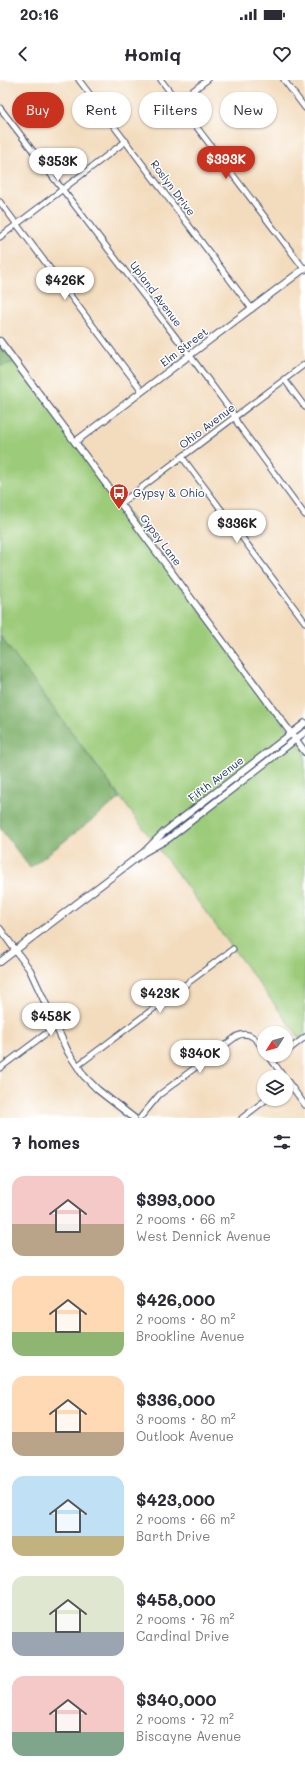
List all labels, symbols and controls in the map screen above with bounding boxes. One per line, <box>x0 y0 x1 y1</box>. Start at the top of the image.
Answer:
text: 20:16 <box>20 4 59 24</box>
text: Homiq <box>124 42 181 66</box>
icon: back <box>12 43 34 65</box>
icon: heart <box>271 43 293 65</box>
chip: Buy <box>12 92 64 128</box>
chip: Rent <box>72 92 131 128</box>
chip: Filters <box>139 92 212 128</box>
chip: New <box>220 92 277 128</box>
pin: $393K <box>198 146 254 180</box>
pin: $353K <box>30 148 86 182</box>
text: $393K <box>206 150 246 167</box>
text: $353K <box>38 152 78 169</box>
street label: Roslyn Drive <box>148 157 199 219</box>
street label: Upland Avenue <box>127 258 186 330</box>
pin: $426K <box>37 267 93 301</box>
text: $426K <box>45 271 85 288</box>
street label: Elm Street <box>157 324 211 370</box>
street label: Ohio Avenue <box>176 400 238 452</box>
bus stop icon: Gypsy & Ohio <box>108 482 130 510</box>
place label: Gypsy & Ohio <box>133 485 205 500</box>
pin: $336K <box>209 510 265 544</box>
street label: Gypsy Lane <box>137 511 186 569</box>
text: $336K <box>217 514 257 531</box>
street label: Fifth Avenue <box>185 752 247 805</box>
pin: $423K <box>132 980 188 1014</box>
text: $423K <box>140 984 180 1001</box>
pin: $458K <box>23 1003 79 1037</box>
text: $458K <box>31 1007 71 1024</box>
north arrow <box>257 1026 293 1062</box>
map controls <box>257 1026 293 1106</box>
pin: $340K <box>172 1040 228 1074</box>
text: $340K <box>180 1044 221 1061</box>
button: layers <box>257 1070 293 1106</box>
text: 7 homes <box>12 1131 80 1153</box>
icon: filters <box>271 1131 293 1153</box>
text: $393,000 <box>136 1188 215 1210</box>
icon: home <box>44 1192 92 1240</box>
text: 2 rooms · 66 m² <box>136 1210 235 1227</box>
text: West Dennick Avenue <box>136 1227 271 1244</box>
text: $426,000 <box>136 1288 215 1310</box>
icon: home <box>44 1292 92 1340</box>
text: 2 rooms · 80 m² <box>136 1310 235 1327</box>
text: Brookline Avenue <box>136 1327 245 1344</box>
text: $336,000 <box>136 1388 215 1410</box>
icon: home <box>44 1392 92 1440</box>
text: 3 rooms · 80 m² <box>136 1410 236 1427</box>
text: Outlook Avenue <box>136 1427 234 1444</box>
text: $423,000 <box>136 1488 215 1510</box>
icon: home <box>44 1492 92 1540</box>
text: 2 rooms · 66 m² <box>136 1510 235 1527</box>
text: Barth Drive <box>136 1527 210 1544</box>
text: $458,000 <box>136 1588 216 1610</box>
icon: home <box>44 1592 92 1640</box>
text: 2 rooms · 76 m² <box>136 1610 235 1627</box>
text: Cardinal Drive <box>136 1627 229 1644</box>
text: $340,000 <box>136 1688 216 1710</box>
icon: home <box>44 1692 92 1740</box>
text: 2 rooms · 72 m² <box>136 1710 234 1727</box>
text: Biscayne Avenue <box>136 1727 241 1744</box>

